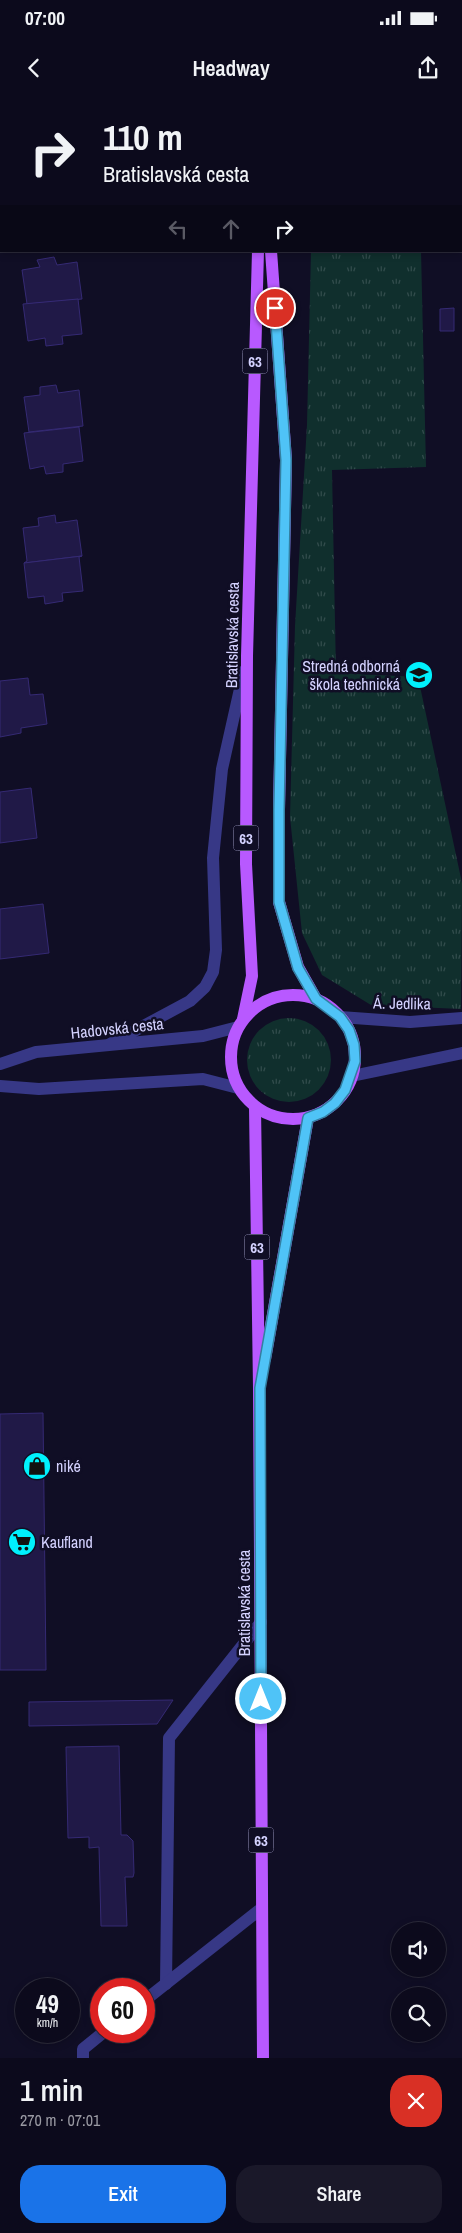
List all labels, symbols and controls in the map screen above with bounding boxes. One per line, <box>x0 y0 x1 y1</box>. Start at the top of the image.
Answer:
text: 07:00 <box>25 5 65 31</box>
text: Headway <box>192 53 270 83</box>
icon: back <box>20 54 48 82</box>
icon: share <box>414 54 442 82</box>
text: 110 m <box>103 114 183 161</box>
icon: right <box>20 120 85 185</box>
text: Bratislavská cesta <box>103 159 249 189</box>
icon: left <box>164 215 192 243</box>
icon: ahead <box>217 215 245 243</box>
icon: right <box>270 215 298 243</box>
pin <box>254 287 296 329</box>
icon: arrive <box>261 294 289 322</box>
road number: 63 <box>242 348 268 374</box>
street label: Bratislavská cesta <box>220 581 244 688</box>
place label: Stredná odborná škola technická <box>302 655 401 695</box>
school or university icon: Stredná odborná škola technická <box>404 660 434 690</box>
road number: 63 <box>234 826 258 850</box>
street label: Á. Jedlika <box>372 991 432 1015</box>
street label: Hadovská cesta <box>69 1012 165 1044</box>
road number: 63 <box>244 1234 270 1260</box>
shop icon: niké <box>22 1451 52 1481</box>
place label: niké <box>56 1455 81 1477</box>
supermarket icon: Kaufland <box>7 1527 37 1557</box>
place label: Kaufland <box>41 1531 93 1553</box>
street label: Bratislavská cesta <box>233 1549 255 1656</box>
position arrow <box>234 1672 286 1724</box>
road number: 63 <box>248 1828 274 1852</box>
map controls <box>391 1922 446 2042</box>
button: sound <box>391 1922 446 1977</box>
speed limit sign: 60 <box>90 1978 155 2043</box>
text: 49 <box>36 1987 59 2021</box>
button: search <box>391 1987 446 2042</box>
text: km/h <box>37 2015 58 2031</box>
text: 1 min <box>20 2070 83 2110</box>
button: close <box>390 2075 442 2127</box>
text: 270 m · 07:01 <box>20 2109 100 2131</box>
button: Exit <box>20 2165 226 2223</box>
button: Share <box>236 2165 442 2223</box>

